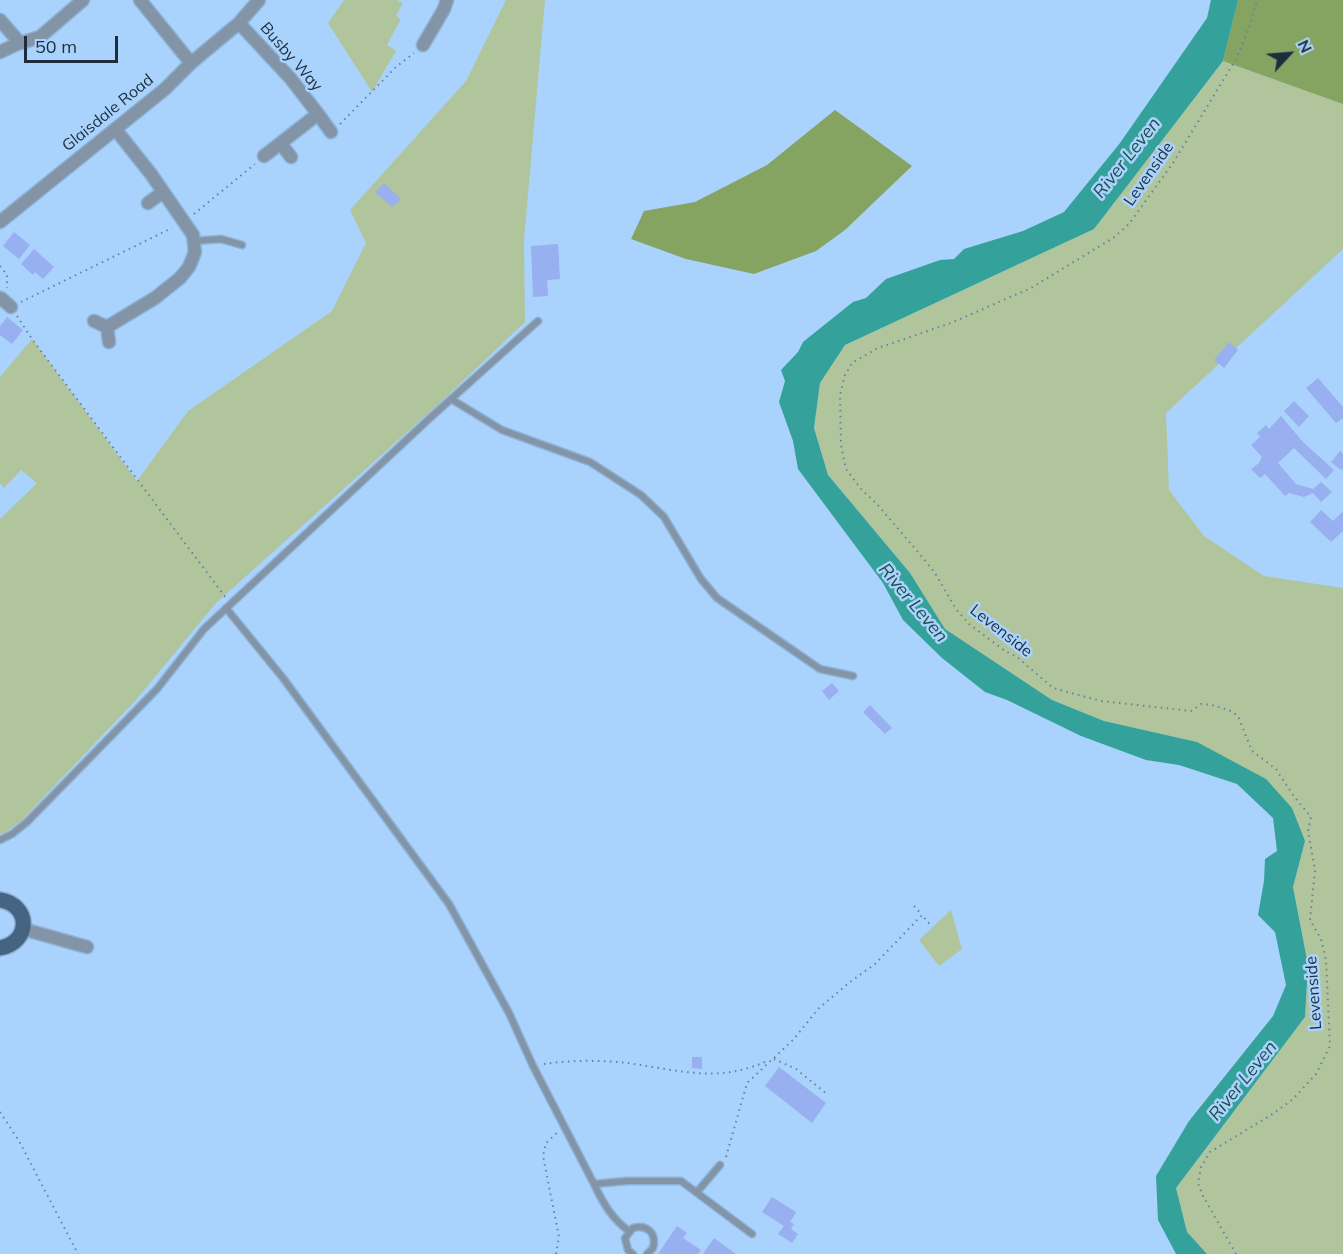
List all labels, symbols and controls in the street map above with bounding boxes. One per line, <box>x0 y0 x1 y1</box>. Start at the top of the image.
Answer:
street label: Busby Way <box>256 19 326 95</box>
scale bar <box>27 24 122 62</box>
north arrow <box>1259 24 1319 84</box>
text: 50 m <box>35 35 77 58</box>
text: N <box>1294 36 1317 56</box>
street label: Glaisdale Road <box>58 70 158 156</box>
water label: River Leven <box>1089 113 1165 203</box>
street label: Levenside <box>1120 138 1178 210</box>
water label: River Leven <box>874 559 952 647</box>
street label: Levenside <box>966 601 1036 661</box>
street label: Levenside <box>1302 956 1326 1030</box>
water label: River Leven <box>1204 1037 1282 1125</box>

